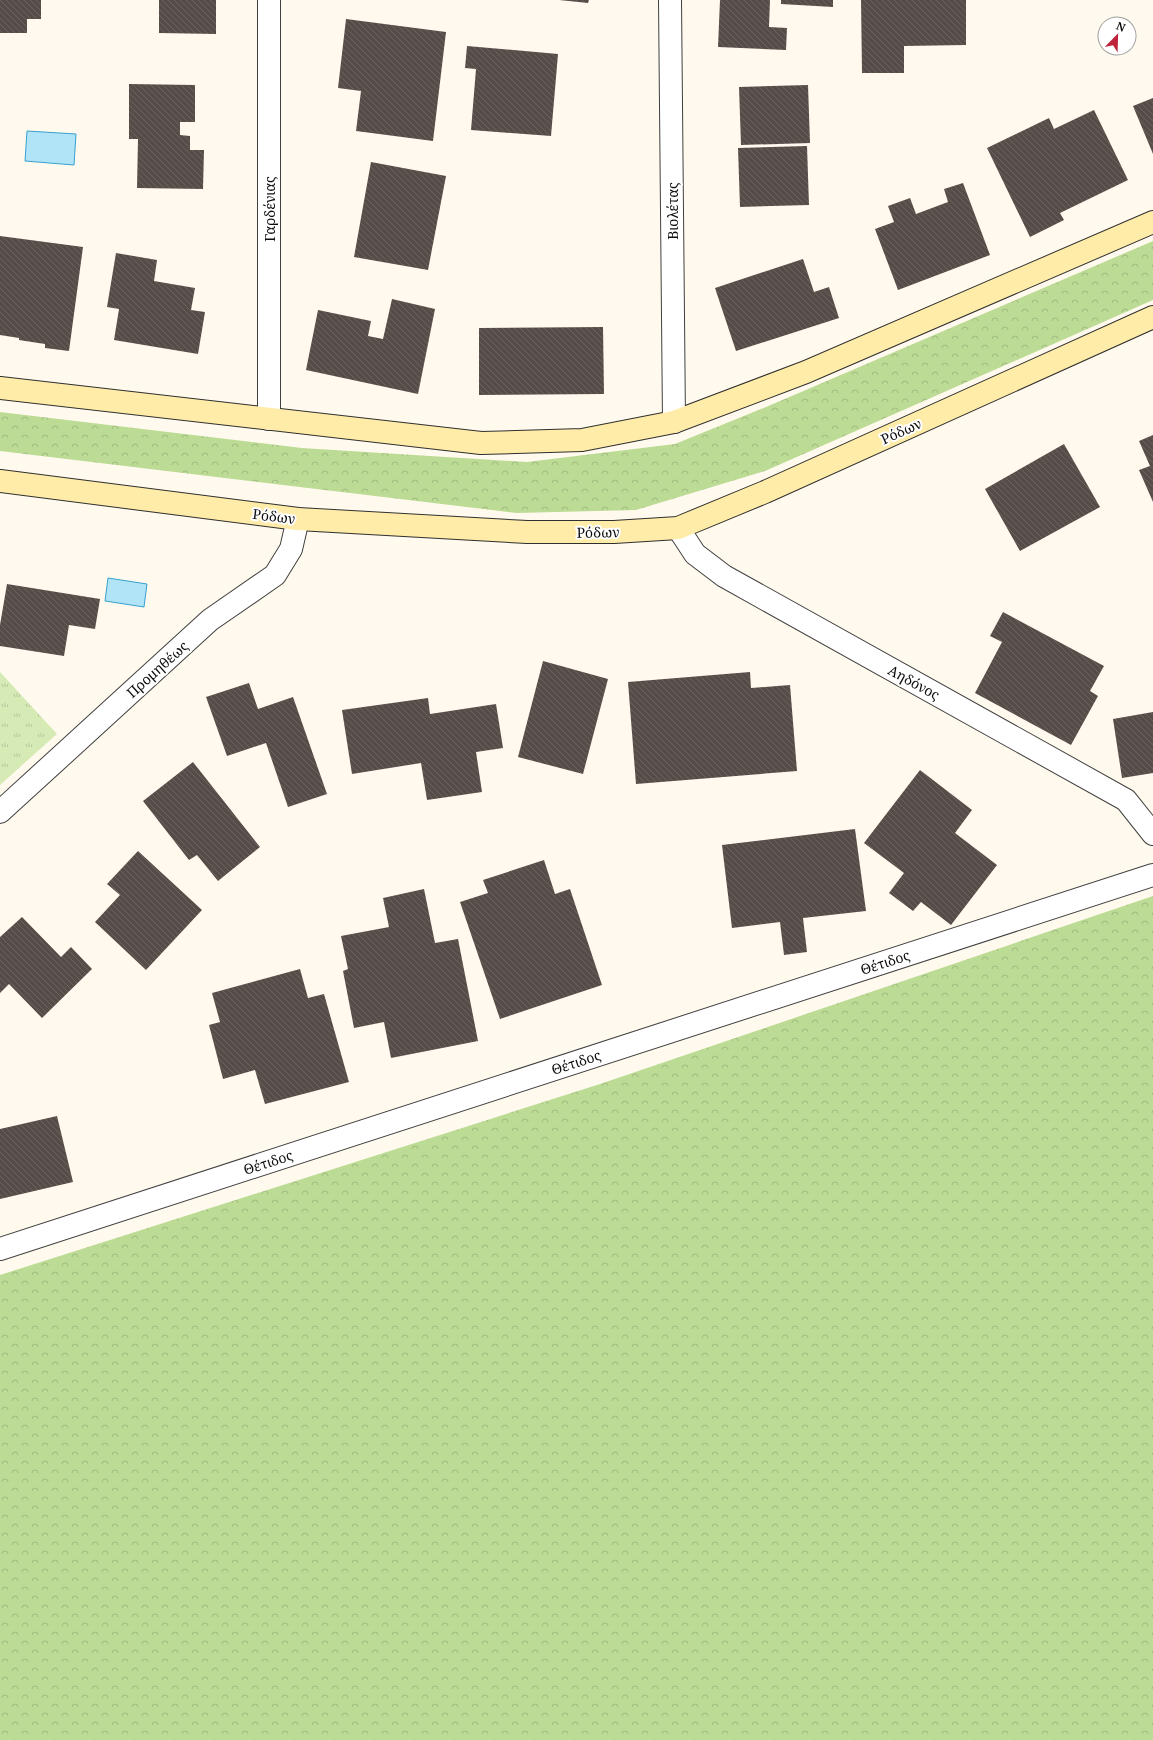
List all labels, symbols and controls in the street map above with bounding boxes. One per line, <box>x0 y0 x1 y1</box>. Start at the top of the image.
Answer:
north arrow <box>1097 16 1137 56</box>
text: N <box>1114 18 1128 35</box>
street label: Γαρδένιας <box>260 176 279 242</box>
street label: Βιολέτας <box>663 182 682 240</box>
street label: Ρόδων <box>878 414 924 448</box>
street label: Ρόδων <box>252 504 296 528</box>
street label: Ρόδων <box>576 522 620 542</box>
street label: Προμηθέως <box>122 636 192 702</box>
street label: Αηδόνος <box>885 660 943 704</box>
street label: Θέτιδος <box>858 945 912 979</box>
street label: Θέτιδος <box>549 1045 603 1079</box>
street label: Θέτιδος <box>241 1145 295 1179</box>

